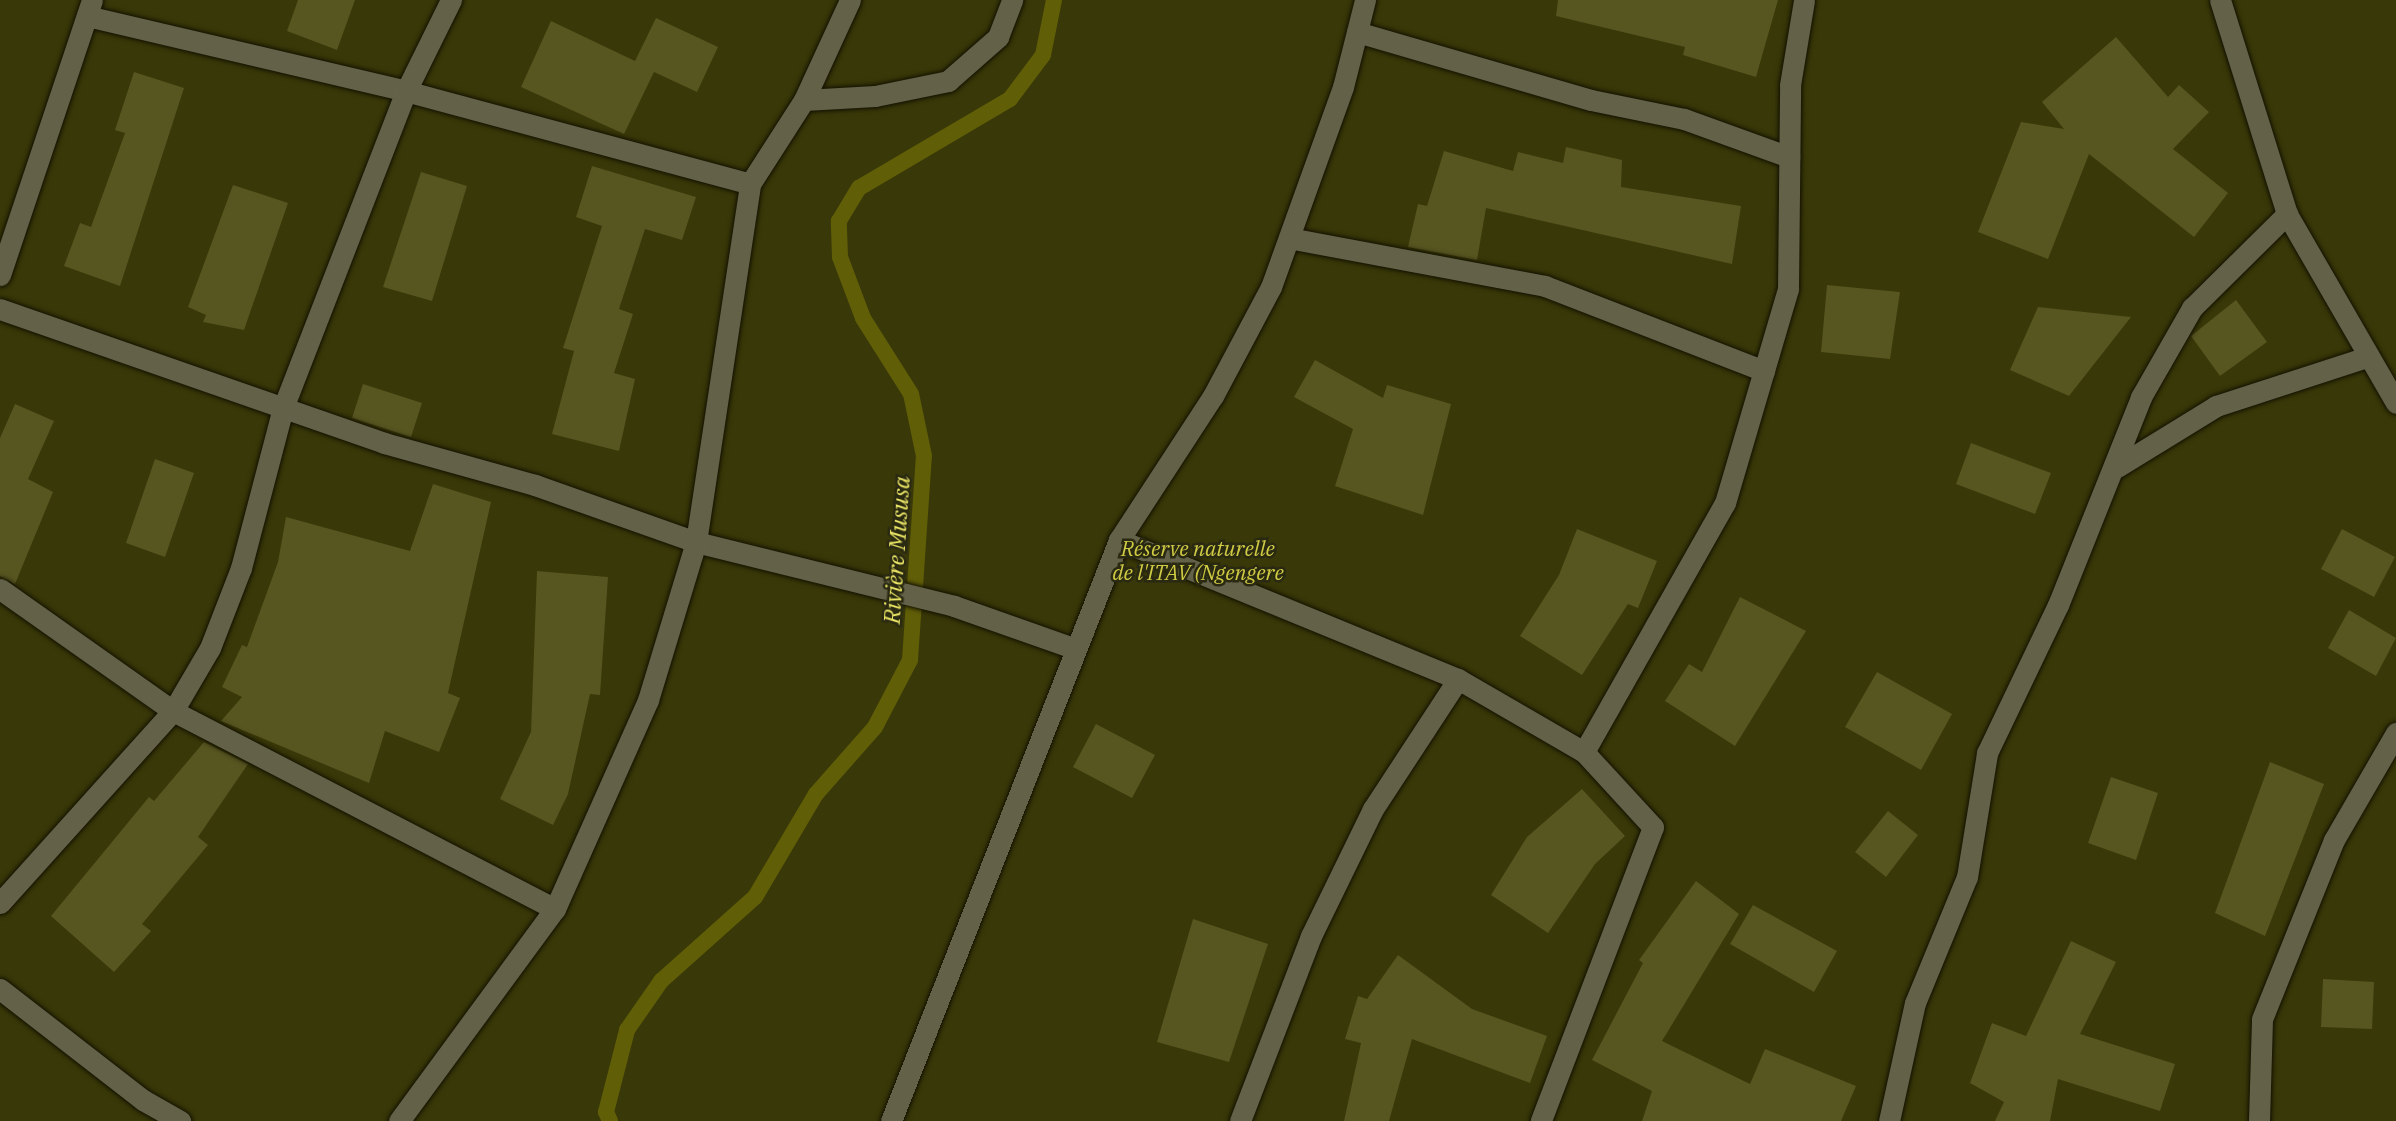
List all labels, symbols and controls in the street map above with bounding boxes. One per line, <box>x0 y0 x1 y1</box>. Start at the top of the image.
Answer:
water label: Rivière Mususa <box>877 475 915 625</box>
park label: Réserve naturelle de l'ITAV (Ngengere <box>1112 535 1284 585</box>

